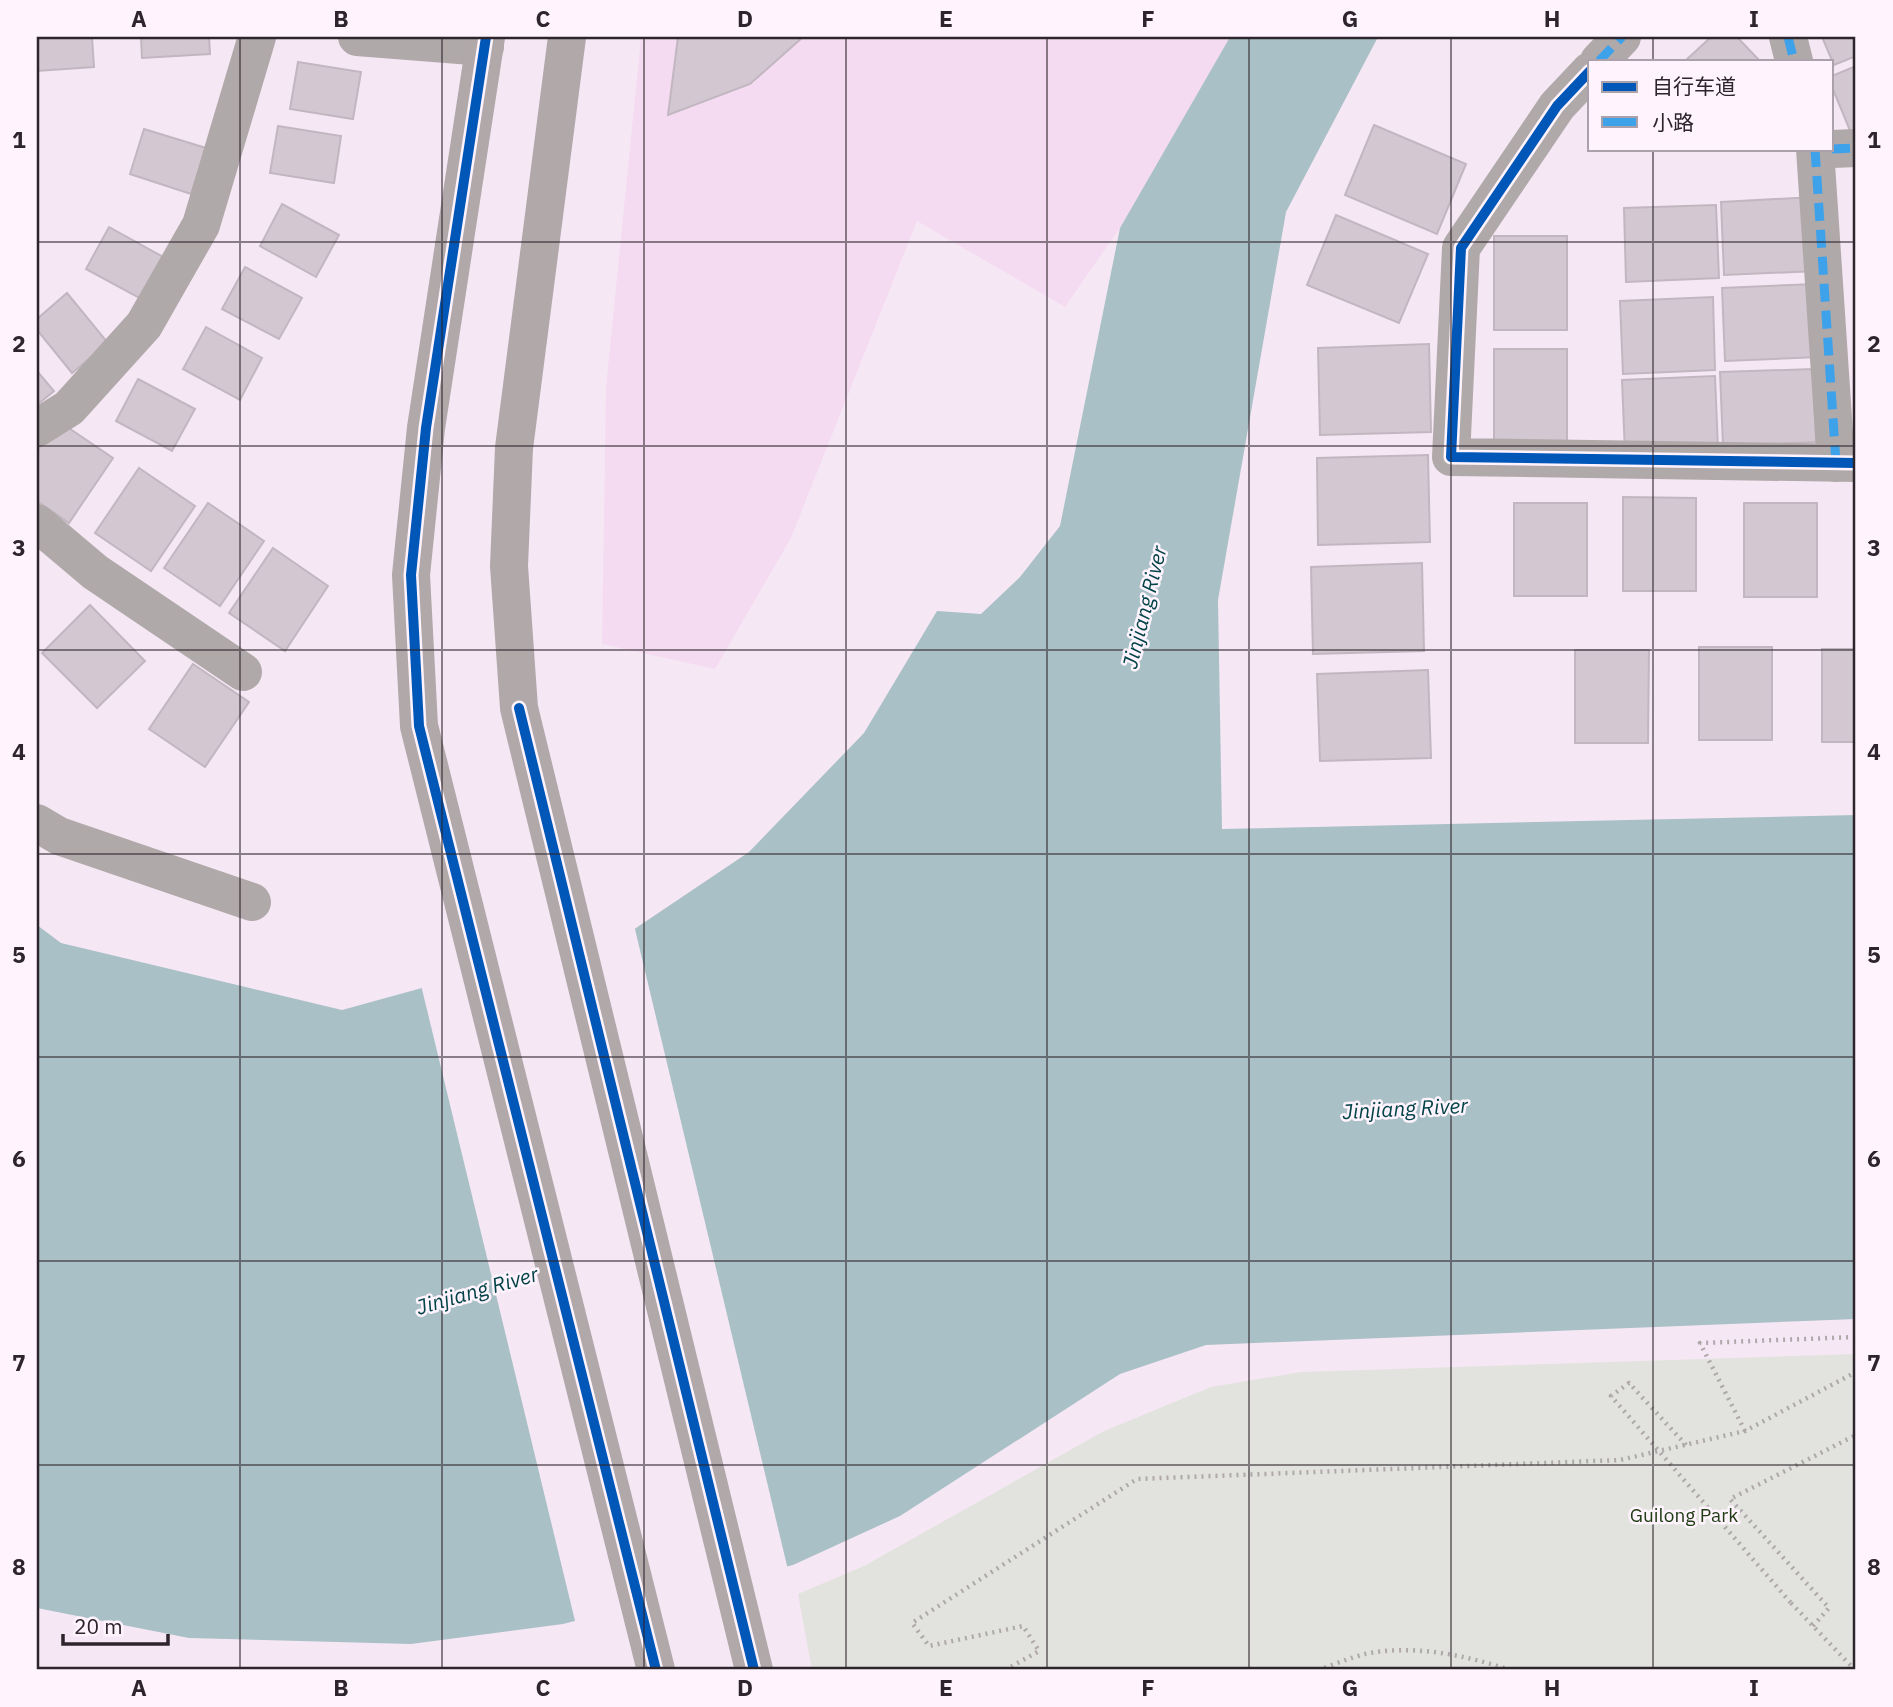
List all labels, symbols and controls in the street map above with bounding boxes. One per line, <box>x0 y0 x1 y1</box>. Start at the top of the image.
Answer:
text: A <box>131 3 147 33</box>
text: B <box>333 3 349 33</box>
text: C <box>536 3 551 33</box>
text: D <box>737 3 753 33</box>
text: E <box>939 3 953 33</box>
text: F <box>1141 3 1155 33</box>
text: G <box>1342 3 1358 33</box>
text: H <box>1544 3 1560 33</box>
text: I <box>1749 3 1759 33</box>
legend <box>1588 60 1834 150</box>
text: 自行车道 <box>1652 72 1736 100</box>
text: 小路 <box>1652 108 1694 136</box>
text: 1 <box>12 124 26 154</box>
text: 1 <box>1867 124 1881 154</box>
text: 2 <box>12 328 26 358</box>
text: 2 <box>1867 328 1881 358</box>
text: 3 <box>12 532 26 562</box>
text: 3 <box>1867 532 1881 562</box>
water label: Jinjiang River <box>1115 541 1173 671</box>
text: 4 <box>12 736 26 766</box>
text: 4 <box>1867 736 1881 766</box>
text: 5 <box>12 939 26 969</box>
text: 5 <box>1867 939 1881 969</box>
water label: Jinjiang River <box>1342 1091 1470 1125</box>
text: 6 <box>12 1143 26 1173</box>
text: 6 <box>1867 1143 1881 1173</box>
water label: Jinjiang River <box>413 1259 542 1321</box>
text: 7 <box>12 1347 26 1377</box>
text: 7 <box>1867 1347 1881 1377</box>
park label: Guilong Park <box>1630 1503 1738 1527</box>
text: 8 <box>12 1551 26 1581</box>
text: 8 <box>1867 1551 1881 1581</box>
scale bar <box>63 1602 168 1646</box>
text: 20 m <box>74 1612 123 1640</box>
text: A <box>131 1672 147 1702</box>
text: B <box>333 1672 349 1702</box>
text: C <box>536 1672 551 1702</box>
text: D <box>737 1672 753 1702</box>
text: E <box>939 1672 953 1702</box>
text: F <box>1141 1672 1155 1702</box>
text: G <box>1342 1672 1358 1702</box>
text: H <box>1544 1672 1560 1702</box>
text: I <box>1749 1672 1759 1702</box>

